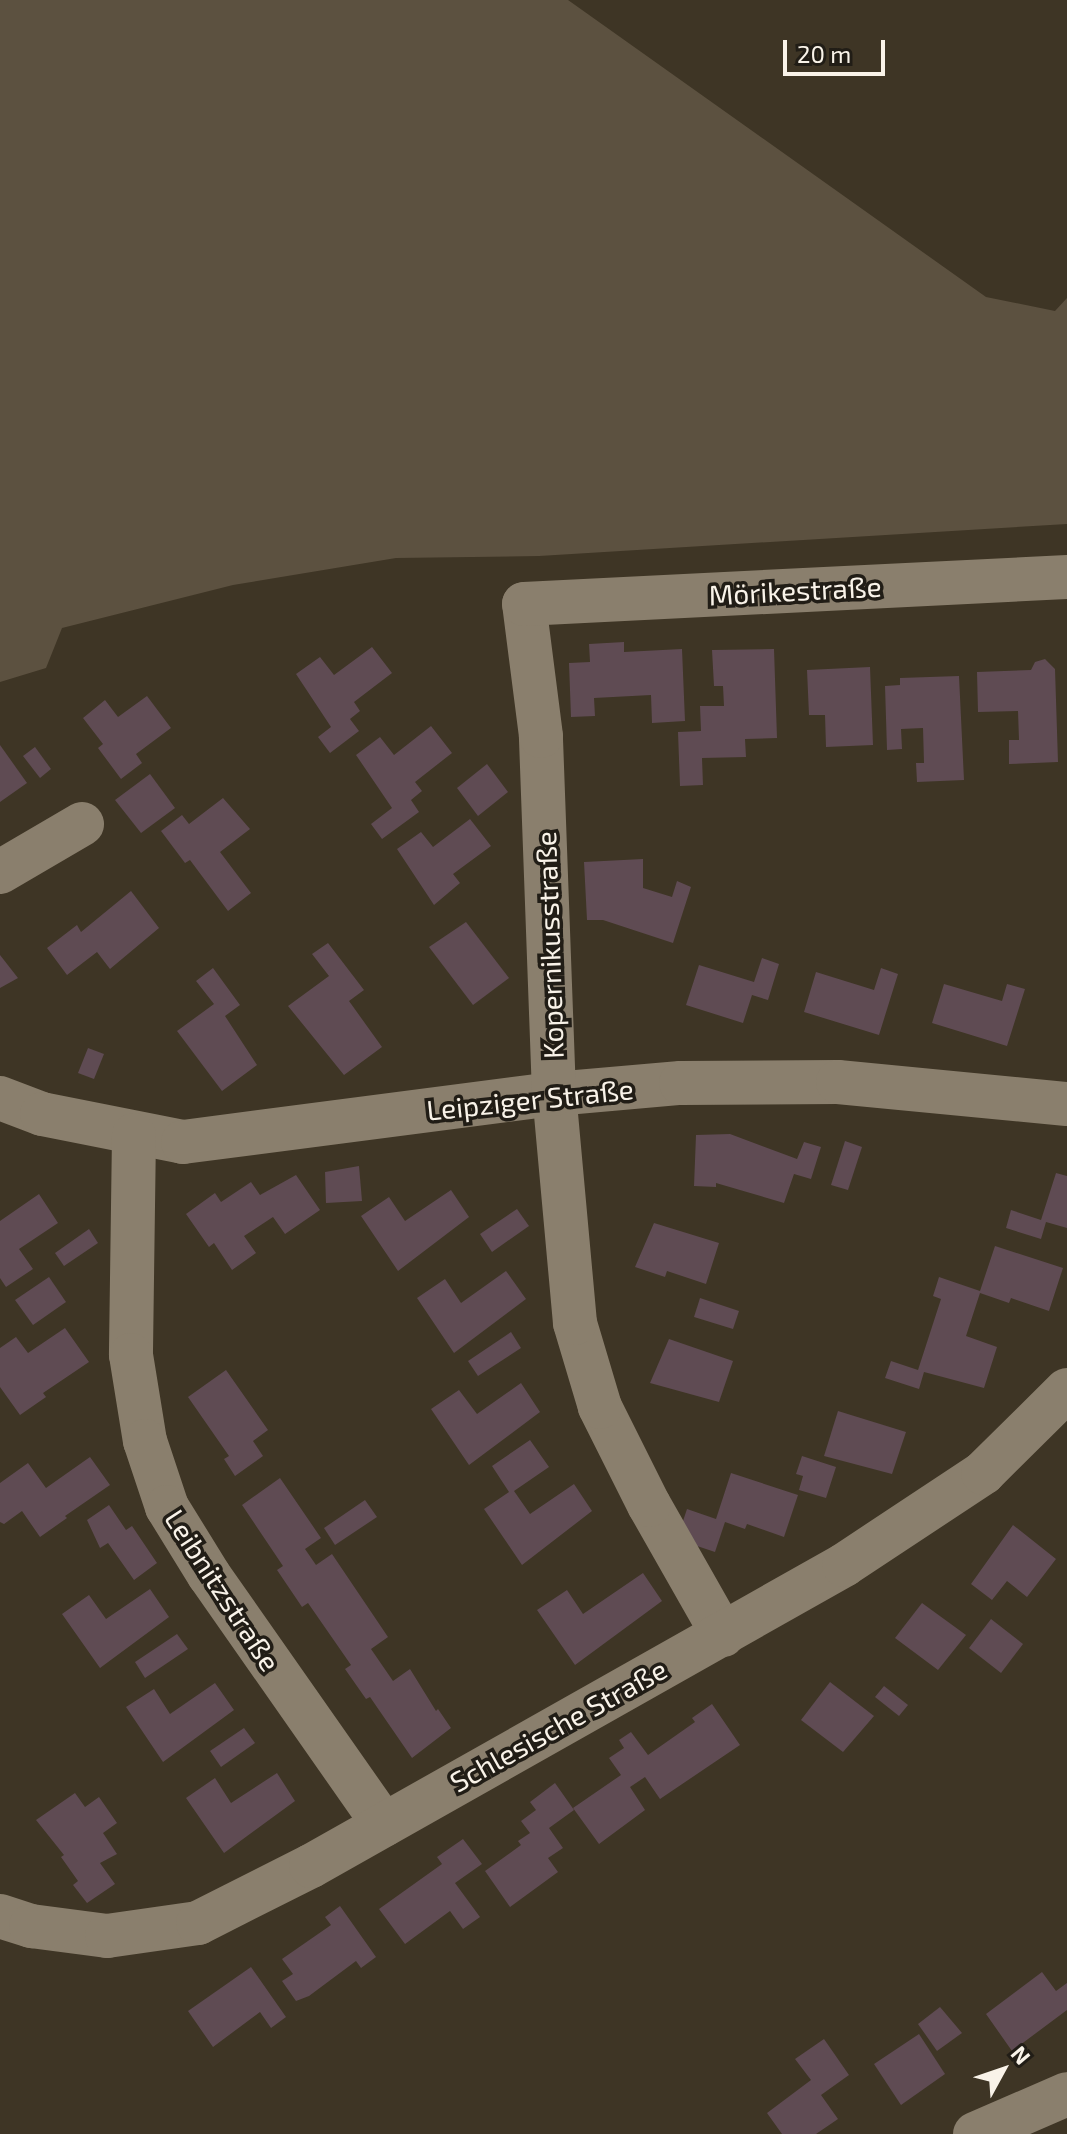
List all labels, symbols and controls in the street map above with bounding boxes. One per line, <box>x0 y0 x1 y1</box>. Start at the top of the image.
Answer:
scale bar <box>787 24 889 74</box>
text: 20 m <box>797 39 851 68</box>
street label: Mörikestraße <box>708 569 882 611</box>
street label: Kopernikusstraße <box>528 831 570 1059</box>
street label: Leipziger Straße <box>425 1071 635 1127</box>
street label: Leibnitzstraße <box>158 1503 288 1677</box>
street label: Schlesische Straße <box>444 1652 672 1798</box>
north arrow <box>963 2030 1043 2110</box>
text: N <box>1006 2040 1036 2069</box>

